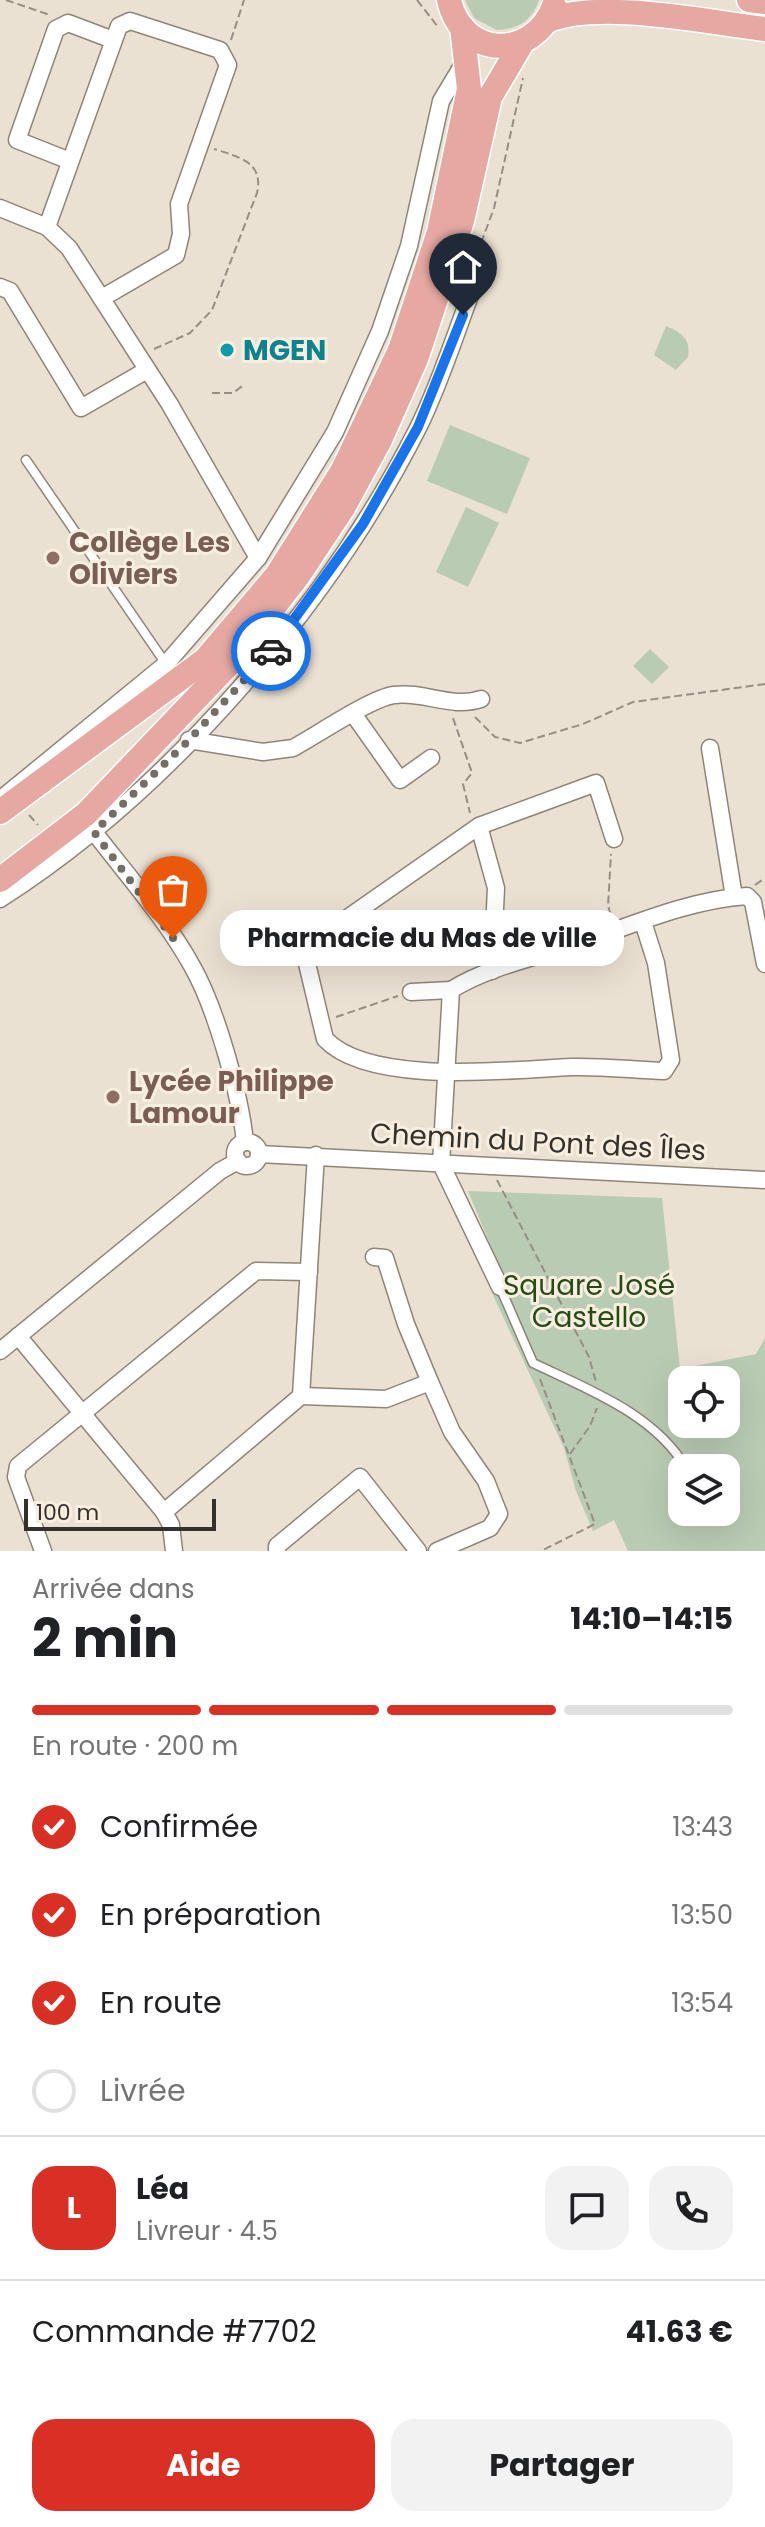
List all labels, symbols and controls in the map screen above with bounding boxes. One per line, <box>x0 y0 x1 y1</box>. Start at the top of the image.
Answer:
pin <box>429 233 497 315</box>
icon: home <box>441 245 485 289</box>
place label: MGEN <box>243 331 326 370</box>
marker: MGEN <box>218 341 236 359</box>
place label: Collège Les Oliviers <box>69 523 230 594</box>
marker: Collège Les Oliviers <box>44 549 62 567</box>
courier <box>231 611 311 691</box>
icon: car <box>249 629 293 673</box>
pin <box>139 856 207 938</box>
icon: bag <box>151 868 195 912</box>
callout: Pharmacie du Mas de ville <box>221 910 625 966</box>
text: Pharmacie du Mas de ville <box>247 920 597 956</box>
place label: Lycée Philippe Lamour <box>129 1062 334 1133</box>
marker: Lycée Philippe Lamour <box>104 1088 122 1106</box>
street label: Chemin du Pont des Îles <box>369 1114 707 1170</box>
park label: Square José Castello <box>503 1266 675 1337</box>
map controls <box>668 1366 740 1526</box>
button: locate <box>668 1366 740 1438</box>
button: layers <box>668 1454 740 1526</box>
scale bar <box>24 1495 216 1531</box>
text: 100 m <box>36 1497 99 1528</box>
text: Arrivée dans <box>32 1571 194 1607</box>
text: 14:10–14:15 <box>570 1597 733 1640</box>
text: 2 min <box>32 1602 178 1675</box>
text: En route · 200 m <box>32 1728 238 1764</box>
icon: check <box>32 1805 76 1849</box>
text: Confirmée <box>100 1805 258 1848</box>
text: 13:43 <box>672 1809 733 1845</box>
icon: check <box>32 1893 76 1937</box>
text: En préparation <box>100 1893 321 1936</box>
text: 13:50 <box>671 1897 733 1933</box>
icon: check <box>32 1981 76 2025</box>
text: En route <box>100 1981 222 2024</box>
text: 13:54 <box>671 1985 733 2021</box>
text: Livrée <box>100 2069 186 2112</box>
button: chat <box>545 2166 629 2250</box>
button: phone <box>649 2166 733 2250</box>
text: Léa <box>136 2167 189 2210</box>
text: L <box>67 2186 81 2229</box>
text: Livreur · 4.5 <box>136 2213 278 2249</box>
text: Commande #7702 <box>32 2310 317 2353</box>
text: 41.63 € <box>625 2310 733 2353</box>
button: Aide <box>32 2419 375 2511</box>
button: Partager <box>391 2419 733 2511</box>

